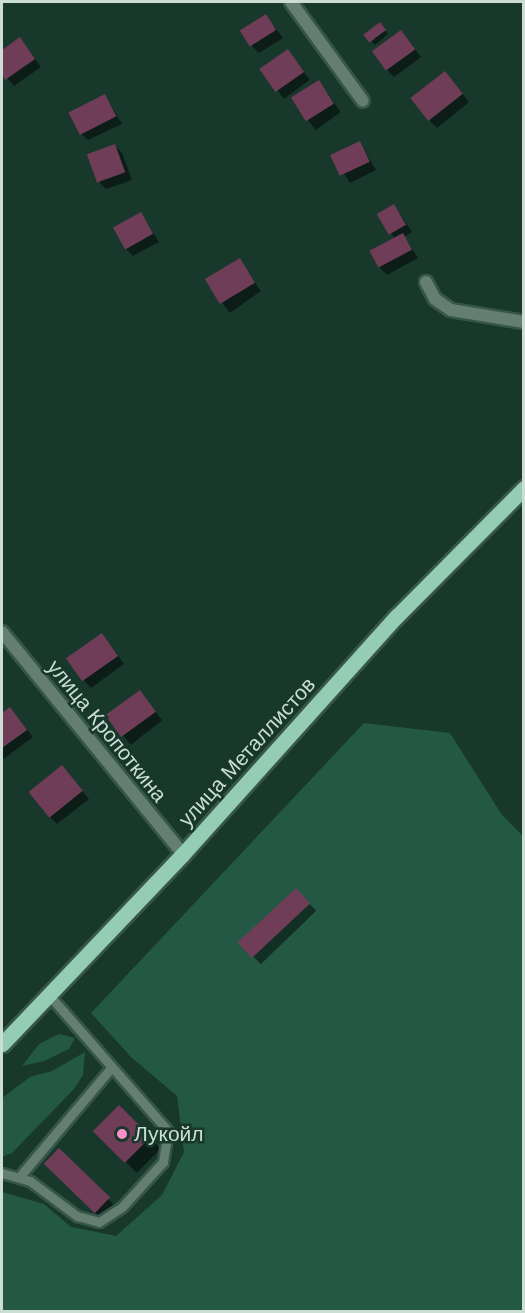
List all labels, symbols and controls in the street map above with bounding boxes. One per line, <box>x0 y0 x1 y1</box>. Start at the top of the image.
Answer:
street label: улица Кропоткина <box>42 655 172 807</box>
street label: улица Металлистов <box>173 672 321 832</box>
place label: Лукойл <box>134 1121 204 1147</box>
marker: Лукойл <box>115 1127 129 1141</box>

